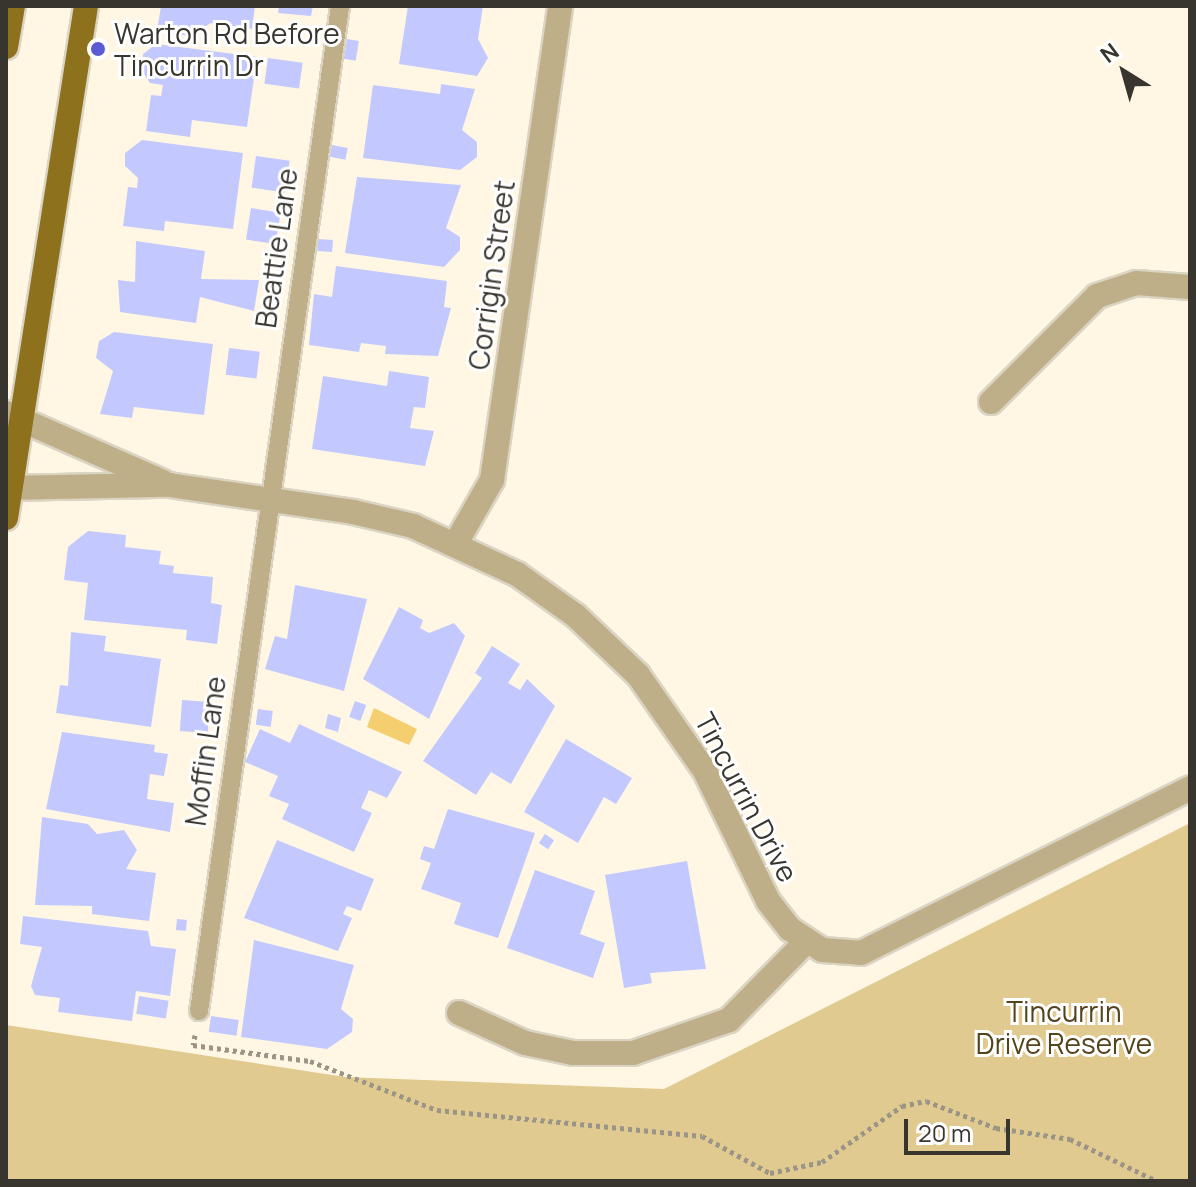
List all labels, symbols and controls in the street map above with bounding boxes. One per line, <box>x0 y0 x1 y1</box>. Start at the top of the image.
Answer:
place label: Warton Rd Before Tincurrin Dr <box>114 16 340 82</box>
north arrow <box>1084 32 1164 112</box>
text: N <box>1094 36 1125 70</box>
marker: Warton Rd Before Tincurrin Dr <box>89 40 107 58</box>
street label: Beattie Lane <box>248 166 304 330</box>
street label: Corrigin Street <box>461 178 521 372</box>
street label: Moffin Lane <box>178 674 232 828</box>
street label: Tincurrin Drive <box>688 707 806 887</box>
park label: Tincurrin Drive Reserve <box>976 994 1152 1060</box>
scale bar <box>908 1103 1014 1153</box>
text: 20 m <box>918 1116 971 1149</box>

